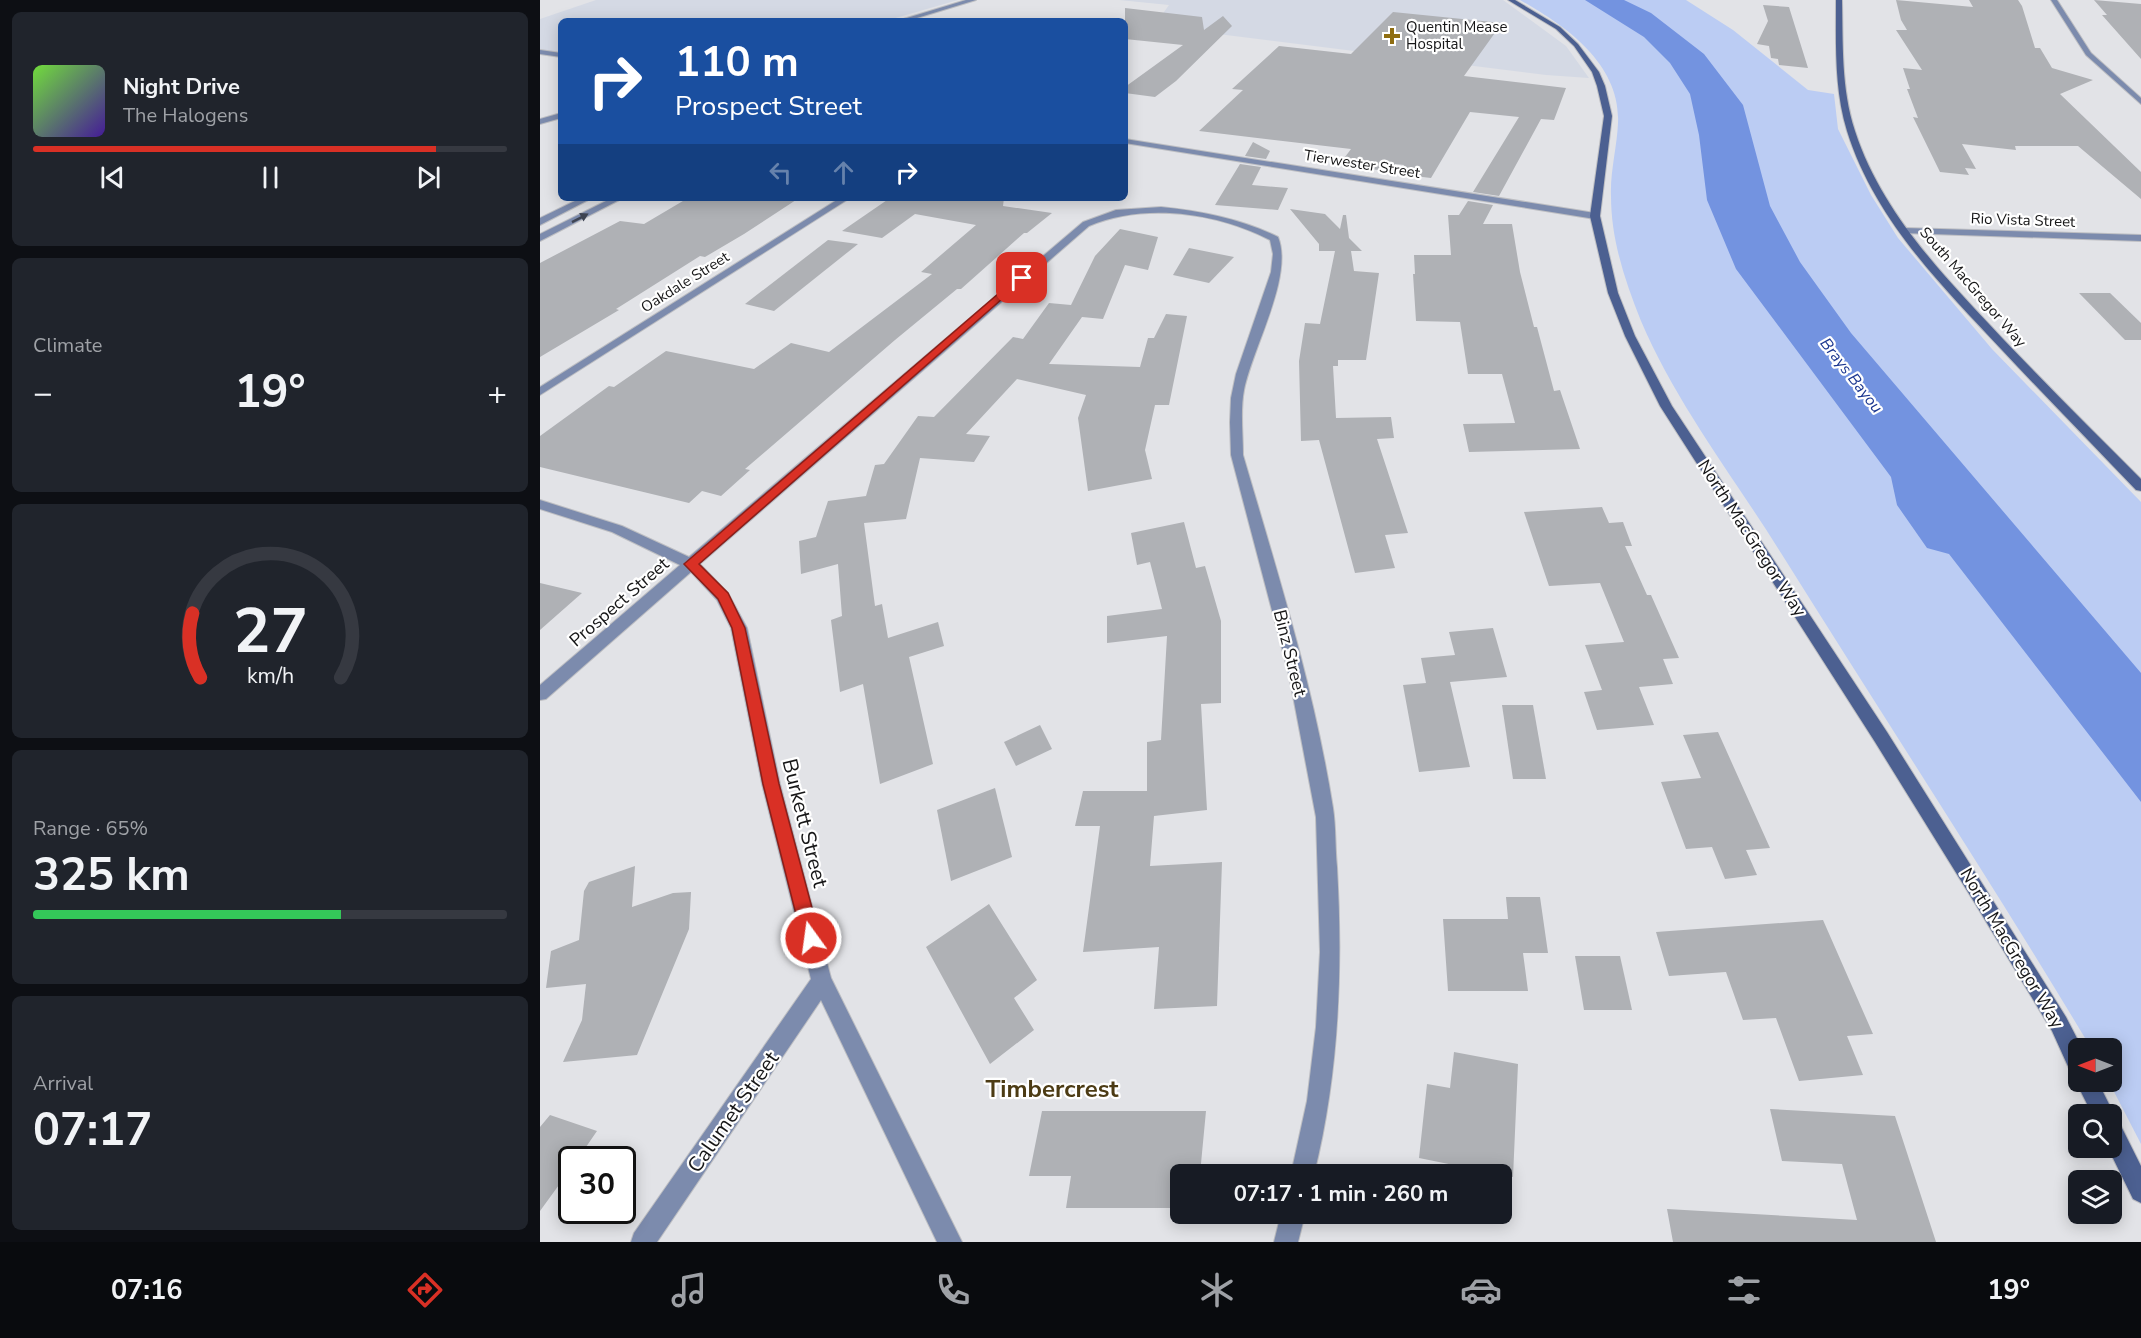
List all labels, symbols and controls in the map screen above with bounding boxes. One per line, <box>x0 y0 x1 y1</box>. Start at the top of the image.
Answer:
place label: Quentin Mease Hospital <box>1406 17 1507 54</box>
marker: Quentin Mease Hospital <box>1383 27 1401 45</box>
text: 110 m <box>675 34 799 91</box>
icon: right <box>576 42 654 120</box>
text: Night Drive <box>123 72 240 102</box>
text: Prospect Street <box>675 88 862 125</box>
text: The Halogens <box>123 102 248 129</box>
street label: Tierwester Street <box>1303 145 1422 183</box>
icon: left <box>764 156 797 189</box>
icon: ahead <box>827 156 860 189</box>
icon: right <box>890 156 923 189</box>
icon: previous <box>96 161 129 194</box>
icon: pause <box>254 161 287 194</box>
icon: next <box>412 161 445 194</box>
street label: Rio Vista Street <box>1970 208 2076 232</box>
one-way arrow <box>571 213 588 223</box>
street label: South MacGregor Way <box>1915 223 2031 352</box>
street label: Oakdale Street <box>637 246 734 317</box>
pin <box>996 252 1047 303</box>
icon: arrive <box>1005 261 1038 294</box>
text: Climate <box>33 332 102 359</box>
water label: Brays Bayou <box>1815 333 1888 418</box>
text: 19° <box>234 362 306 423</box>
text: − <box>33 371 53 416</box>
text: + <box>487 371 507 416</box>
street label: North MacGregor Way <box>1692 455 1812 622</box>
street label: Prospect Street <box>564 552 674 652</box>
text: 27 <box>233 589 307 674</box>
street label: Binz Street <box>1268 607 1313 700</box>
text: km/h <box>246 661 294 691</box>
street label: Burkett Street <box>775 756 835 891</box>
text: Range · 65% <box>33 815 148 842</box>
text: 325 km <box>33 845 190 906</box>
street label: North MacGregor Way <box>1955 863 2070 1033</box>
position arrow <box>779 906 843 970</box>
north arrow <box>2068 1038 2122 1092</box>
map controls <box>2068 1038 2122 1224</box>
street label: Calumet Street <box>681 1045 786 1178</box>
text: Arrival <box>33 1070 93 1097</box>
district label: Timbercrest <box>985 1073 1119 1105</box>
text: 07:17 <box>33 1100 152 1161</box>
button: search <box>2068 1104 2122 1158</box>
speed limit sign: 30 <box>558 1146 636 1224</box>
button: layers <box>2068 1170 2122 1224</box>
text: 07:17 · 1 min · 260 m <box>1234 1179 1448 1209</box>
icon: directions <box>404 1269 446 1311</box>
icon: music <box>668 1269 710 1311</box>
icon: phone <box>932 1269 974 1311</box>
icon: climate <box>1196 1269 1238 1311</box>
icon: car <box>1460 1269 1502 1311</box>
icon: filters <box>1723 1269 1765 1311</box>
text: 07:16 <box>111 1272 182 1309</box>
text: 19° <box>1987 1272 2030 1309</box>

